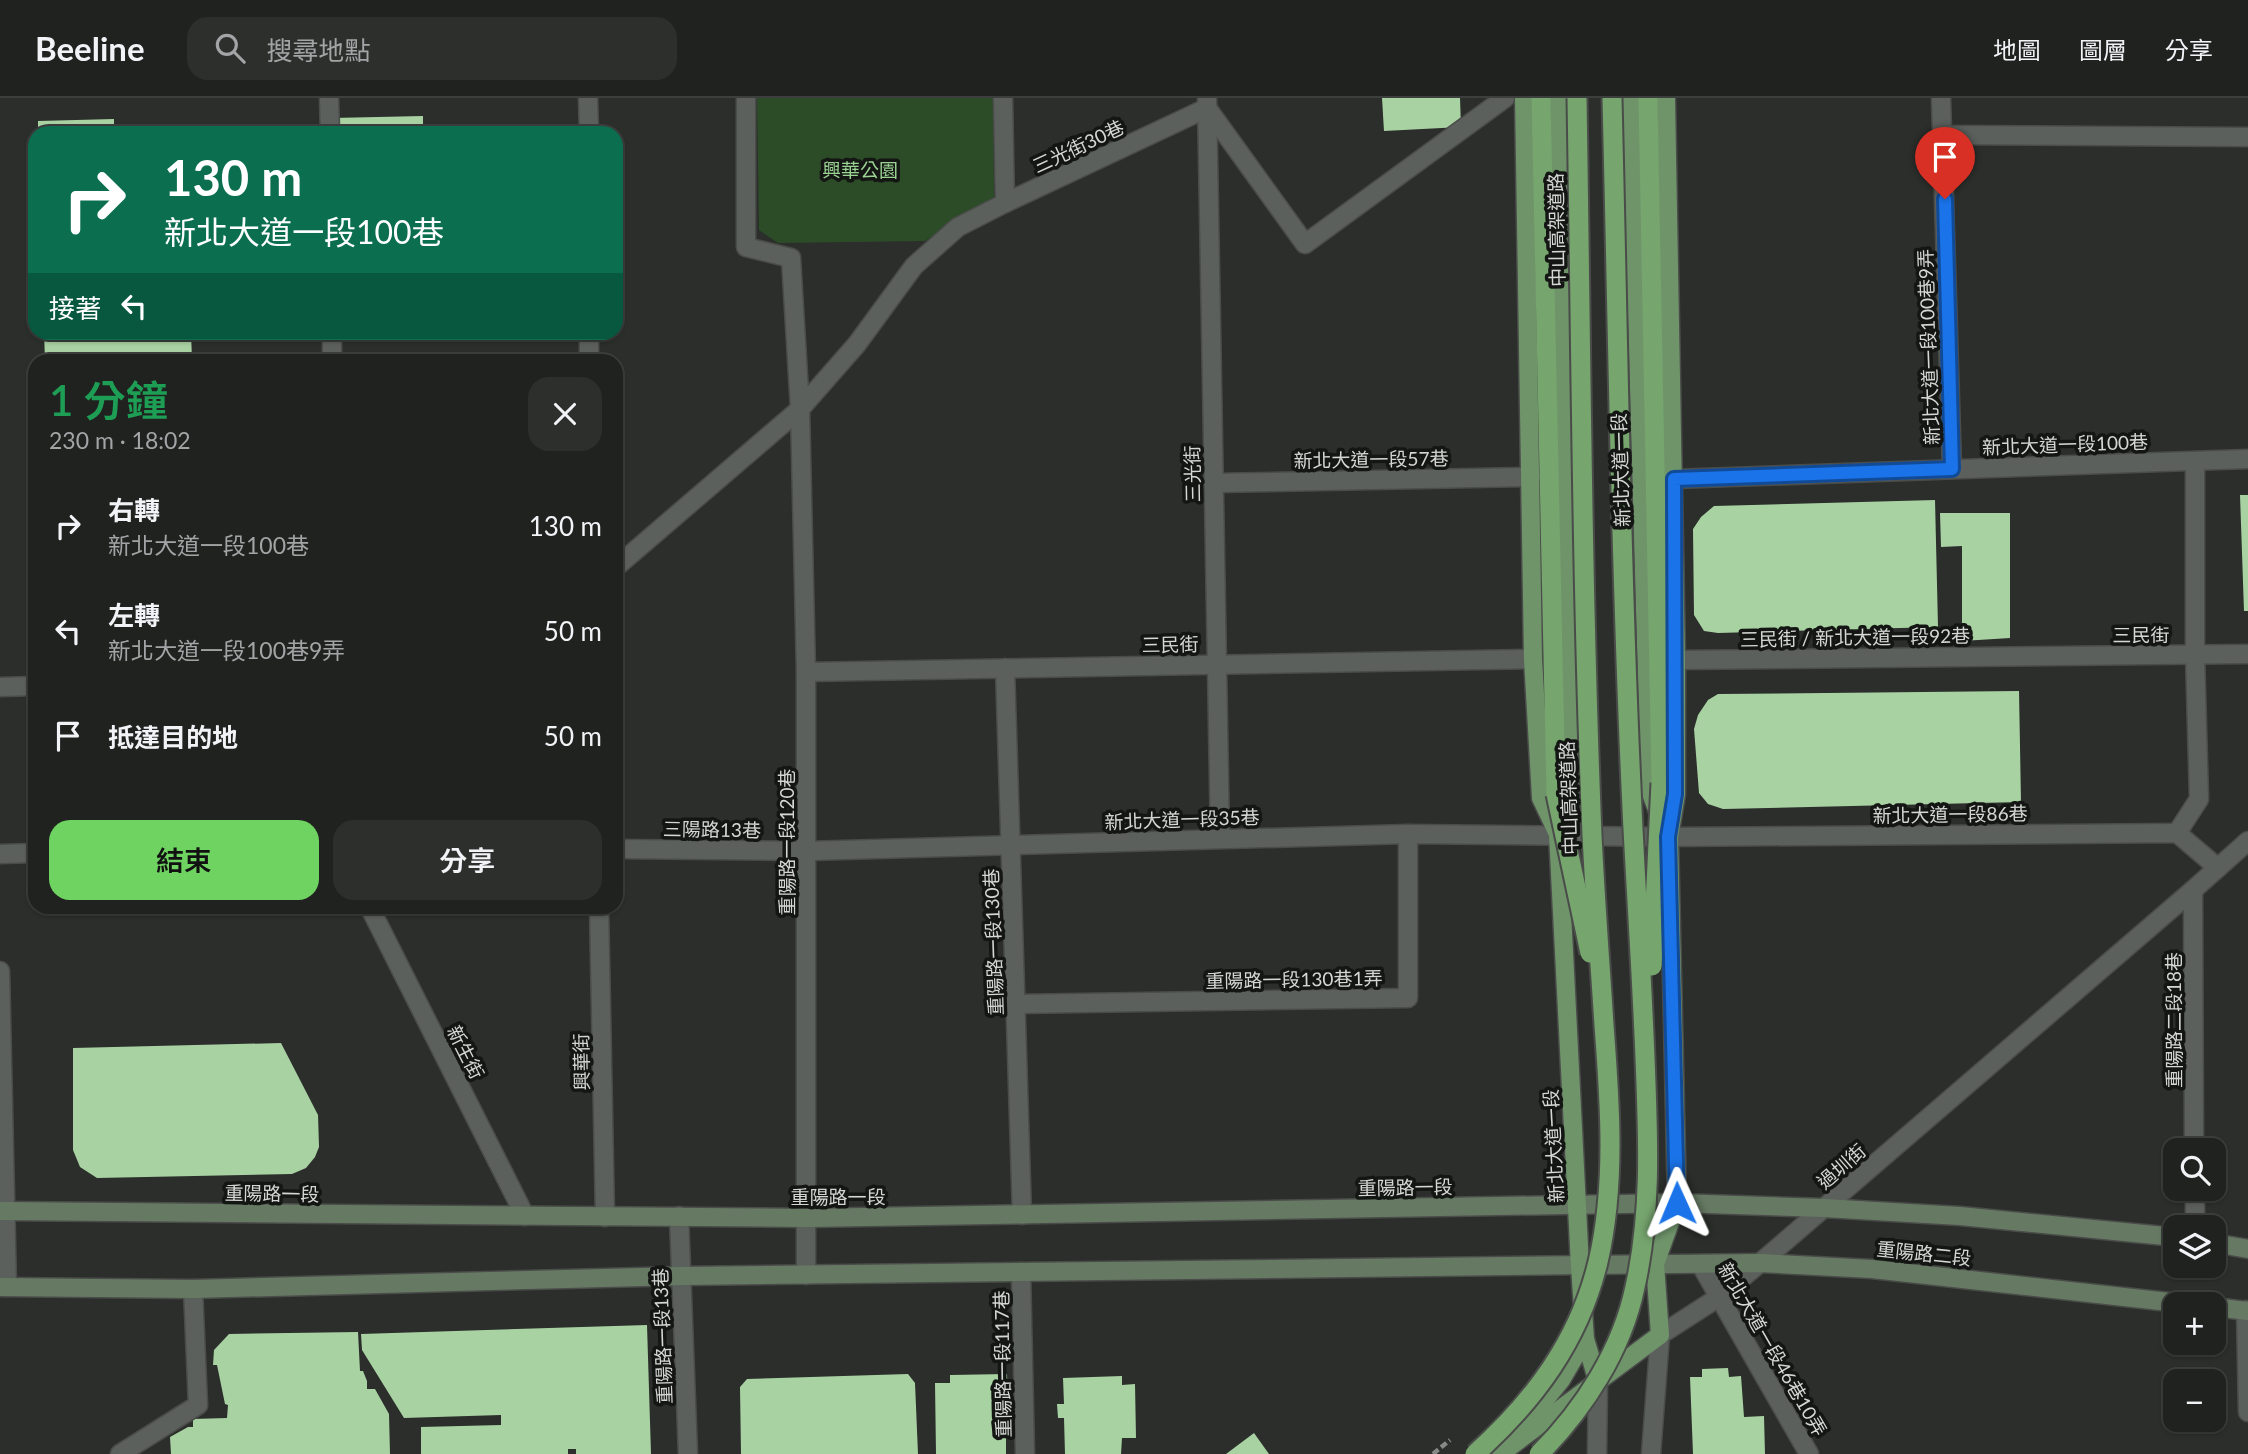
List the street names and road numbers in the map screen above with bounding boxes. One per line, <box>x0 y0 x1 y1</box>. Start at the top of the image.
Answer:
street label: 三光街30巷 <box>1029 115 1127 177</box>
street label: 中山高架道路 <box>1544 173 1568 287</box>
street label: 新北大道一段100巷9弄 <box>1913 249 1943 445</box>
street label: 新北大道一段 <box>1607 413 1633 527</box>
street label: 新北大道一段100巷 <box>1982 430 2148 458</box>
street label: 三光街 <box>1180 445 1204 503</box>
street label: 新北大道一段57巷 <box>1293 446 1449 472</box>
street label: 三民街 / 新北大道一段92巷 <box>1740 623 1970 651</box>
street label: 三民街 <box>2112 623 2170 646</box>
street label: 三民街 <box>1141 632 1199 656</box>
street label: 中山高架道路 <box>1555 741 1581 855</box>
street label: 重陽路一段120巷 <box>775 768 798 916</box>
street label: 新北大道一段86巷 <box>1872 801 2028 827</box>
street label: 新北大道一段35巷 <box>1104 805 1260 833</box>
street label: 三陽路13巷 <box>663 817 761 841</box>
street label: 重陽路一段130巷 <box>979 868 1007 1016</box>
street label: 重陽路二段18巷 <box>2162 952 2185 1088</box>
street label: 重陽路一段130巷1弄 <box>1205 966 1383 992</box>
street label: 新生街 <box>443 1021 489 1083</box>
street label: 興華街 <box>569 1033 593 1091</box>
street label: 新北大道一段 <box>1539 1088 1567 1204</box>
street label: 過圳街 <box>1812 1139 1870 1193</box>
street label: 重陽路一段 <box>1357 1175 1453 1199</box>
street label: 重陽路一段 <box>224 1181 320 1205</box>
street label: 重陽路一段 <box>790 1185 886 1208</box>
street label: 重陽路二段 <box>1876 1237 1972 1269</box>
street label: 新北大道一段46巷10弄 <box>1714 1258 1832 1440</box>
street label: 重陽路一段13巷 <box>648 1268 676 1404</box>
street label: 重陽路一段117巷 <box>989 1290 1015 1438</box>

